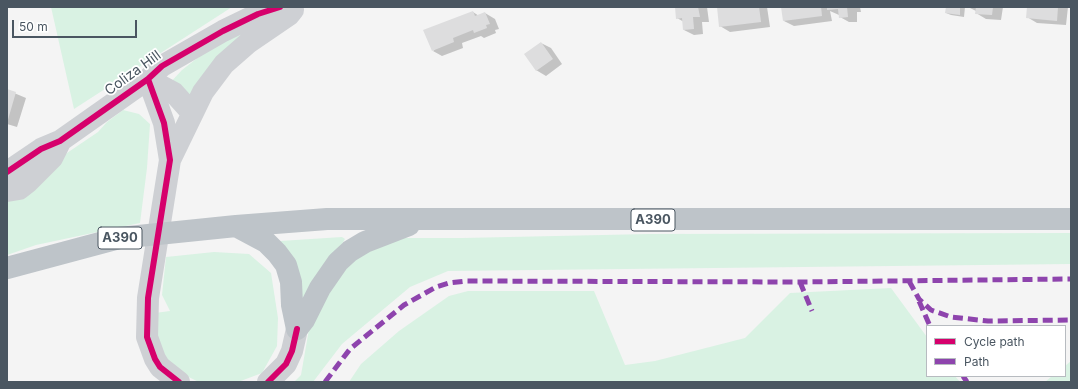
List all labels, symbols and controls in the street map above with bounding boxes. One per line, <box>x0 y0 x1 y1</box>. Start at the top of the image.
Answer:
scale bar <box>14 12 139 38</box>
text: 50 m <box>19 19 48 34</box>
street label: Coliza Hill <box>102 47 164 99</box>
road number: A390 <box>631 209 675 231</box>
road number: A390 <box>98 227 142 249</box>
legend <box>926 325 1066 377</box>
text: Cycle path <box>964 334 1025 349</box>
text: Path <box>964 354 989 369</box>

